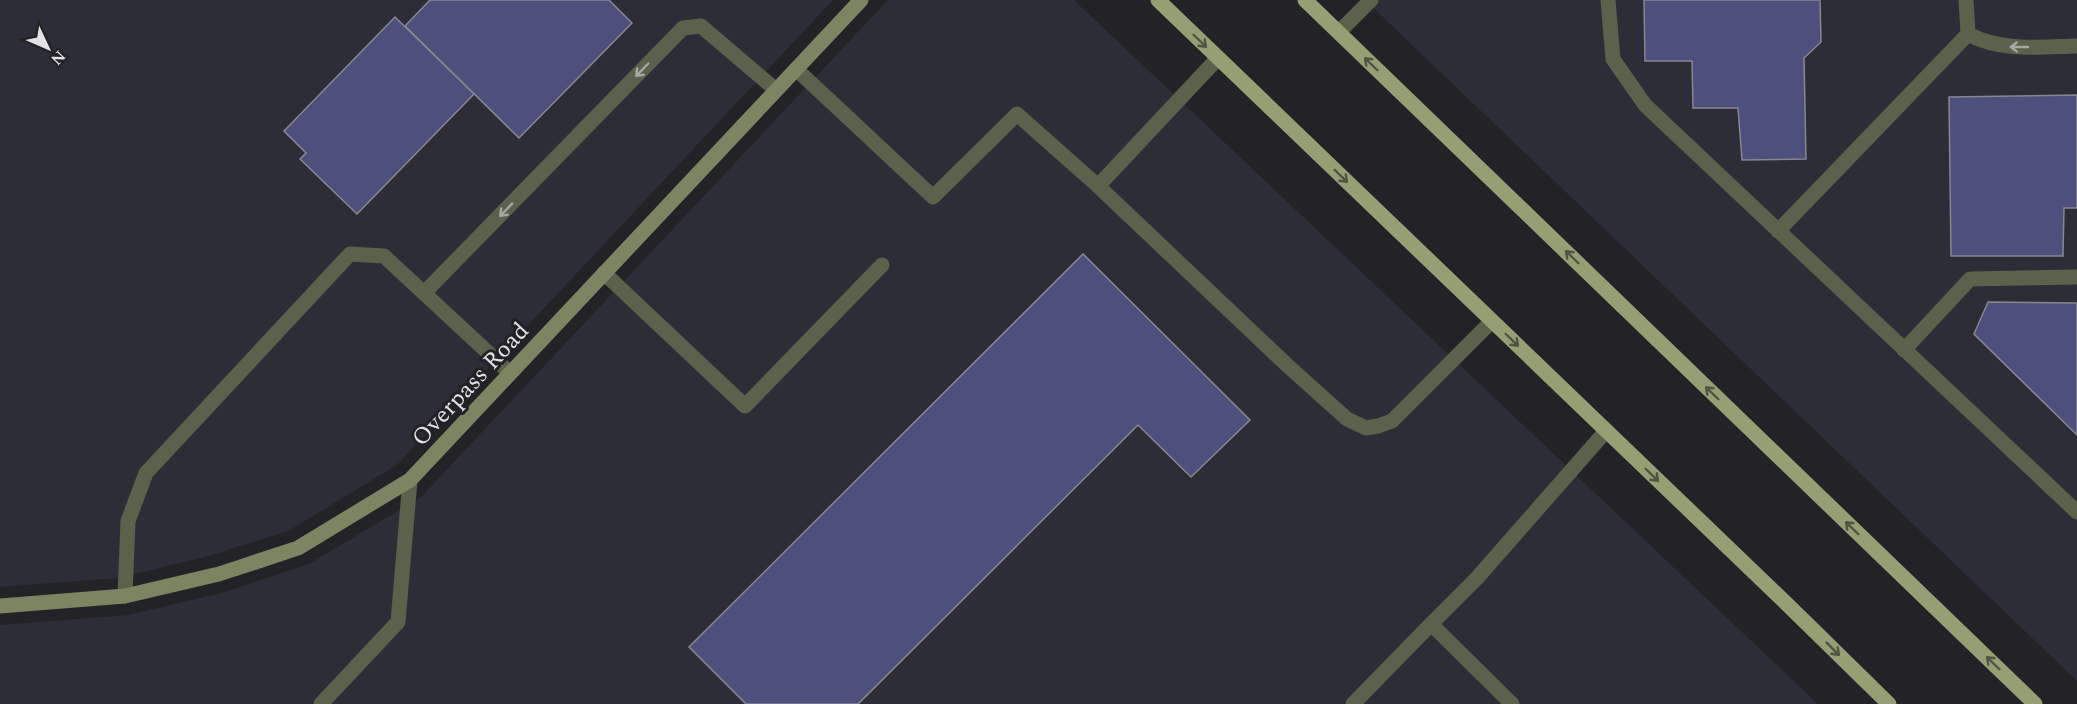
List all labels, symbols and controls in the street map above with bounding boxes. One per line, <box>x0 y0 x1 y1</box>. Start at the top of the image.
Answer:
north arrow <box>18 18 78 78</box>
one-way arrow <box>1192 33 1207 47</box>
one-way arrow <box>2009 41 2029 53</box>
text: N <box>45 45 71 71</box>
one-way arrow <box>1364 56 1379 71</box>
one-way arrow <box>635 63 649 78</box>
one-way arrow <box>1333 168 1348 183</box>
one-way arrow <box>499 202 513 217</box>
one-way arrow <box>1564 250 1579 264</box>
street label: Overpass Road <box>403 314 538 455</box>
one-way arrow <box>1504 333 1519 347</box>
one-way arrow <box>1704 385 1719 400</box>
one-way arrow <box>1645 468 1660 482</box>
one-way arrow <box>1845 521 1860 535</box>
one-way arrow <box>1825 642 1840 656</box>
one-way arrow <box>1985 656 2000 671</box>

